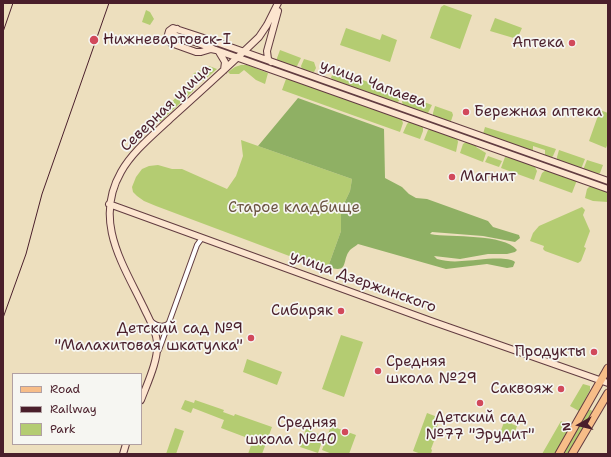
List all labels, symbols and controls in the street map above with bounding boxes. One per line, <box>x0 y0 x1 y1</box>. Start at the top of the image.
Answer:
place label: Нижневартовск-I <box>103 31 231 49</box>
marker: Нижневартовск-I <box>88 34 100 46</box>
place label: Аптека <box>512 34 564 52</box>
marker: Аптека <box>567 38 577 48</box>
street label: улица Чапаева <box>317 56 429 112</box>
street label: Северная улица <box>117 60 215 156</box>
place label: Бережная аптека <box>474 103 602 121</box>
marker: Бережная аптека <box>461 107 471 117</box>
place label: Магнит <box>460 168 516 186</box>
marker: Магнит <box>447 172 457 182</box>
park label: Старое кладбище <box>228 199 360 217</box>
street label: улица Дзержинского <box>287 247 439 317</box>
place label: Сибиряк <box>271 302 333 320</box>
marker: Сибиряк <box>336 306 346 316</box>
place label: Детский сад №9 "Малахитовая шкатулка" <box>55 320 243 355</box>
marker: Детский сад №9 "Малахитовая шкатулка" <box>246 333 256 343</box>
place label: Продукты <box>515 343 586 361</box>
marker: Продукты <box>589 347 599 357</box>
place label: Средняя школа №29 <box>386 353 477 388</box>
marker: Средняя школа №29 <box>373 366 383 376</box>
legend <box>12 373 142 445</box>
place label: Саквояж <box>490 380 553 398</box>
text: Road <box>50 381 80 397</box>
marker: Саквояж <box>556 384 566 394</box>
marker: Детский сад №77 "Эрудит" <box>475 398 485 408</box>
text: Railway <box>50 401 97 417</box>
north arrow <box>559 405 599 445</box>
place label: Детский сад №77 "Эрудит" <box>425 409 535 444</box>
place label: Средняя школа №40 <box>245 414 337 449</box>
text: Park <box>50 421 76 437</box>
text: N <box>559 421 575 432</box>
marker: Средняя школа №40 <box>340 427 350 437</box>

